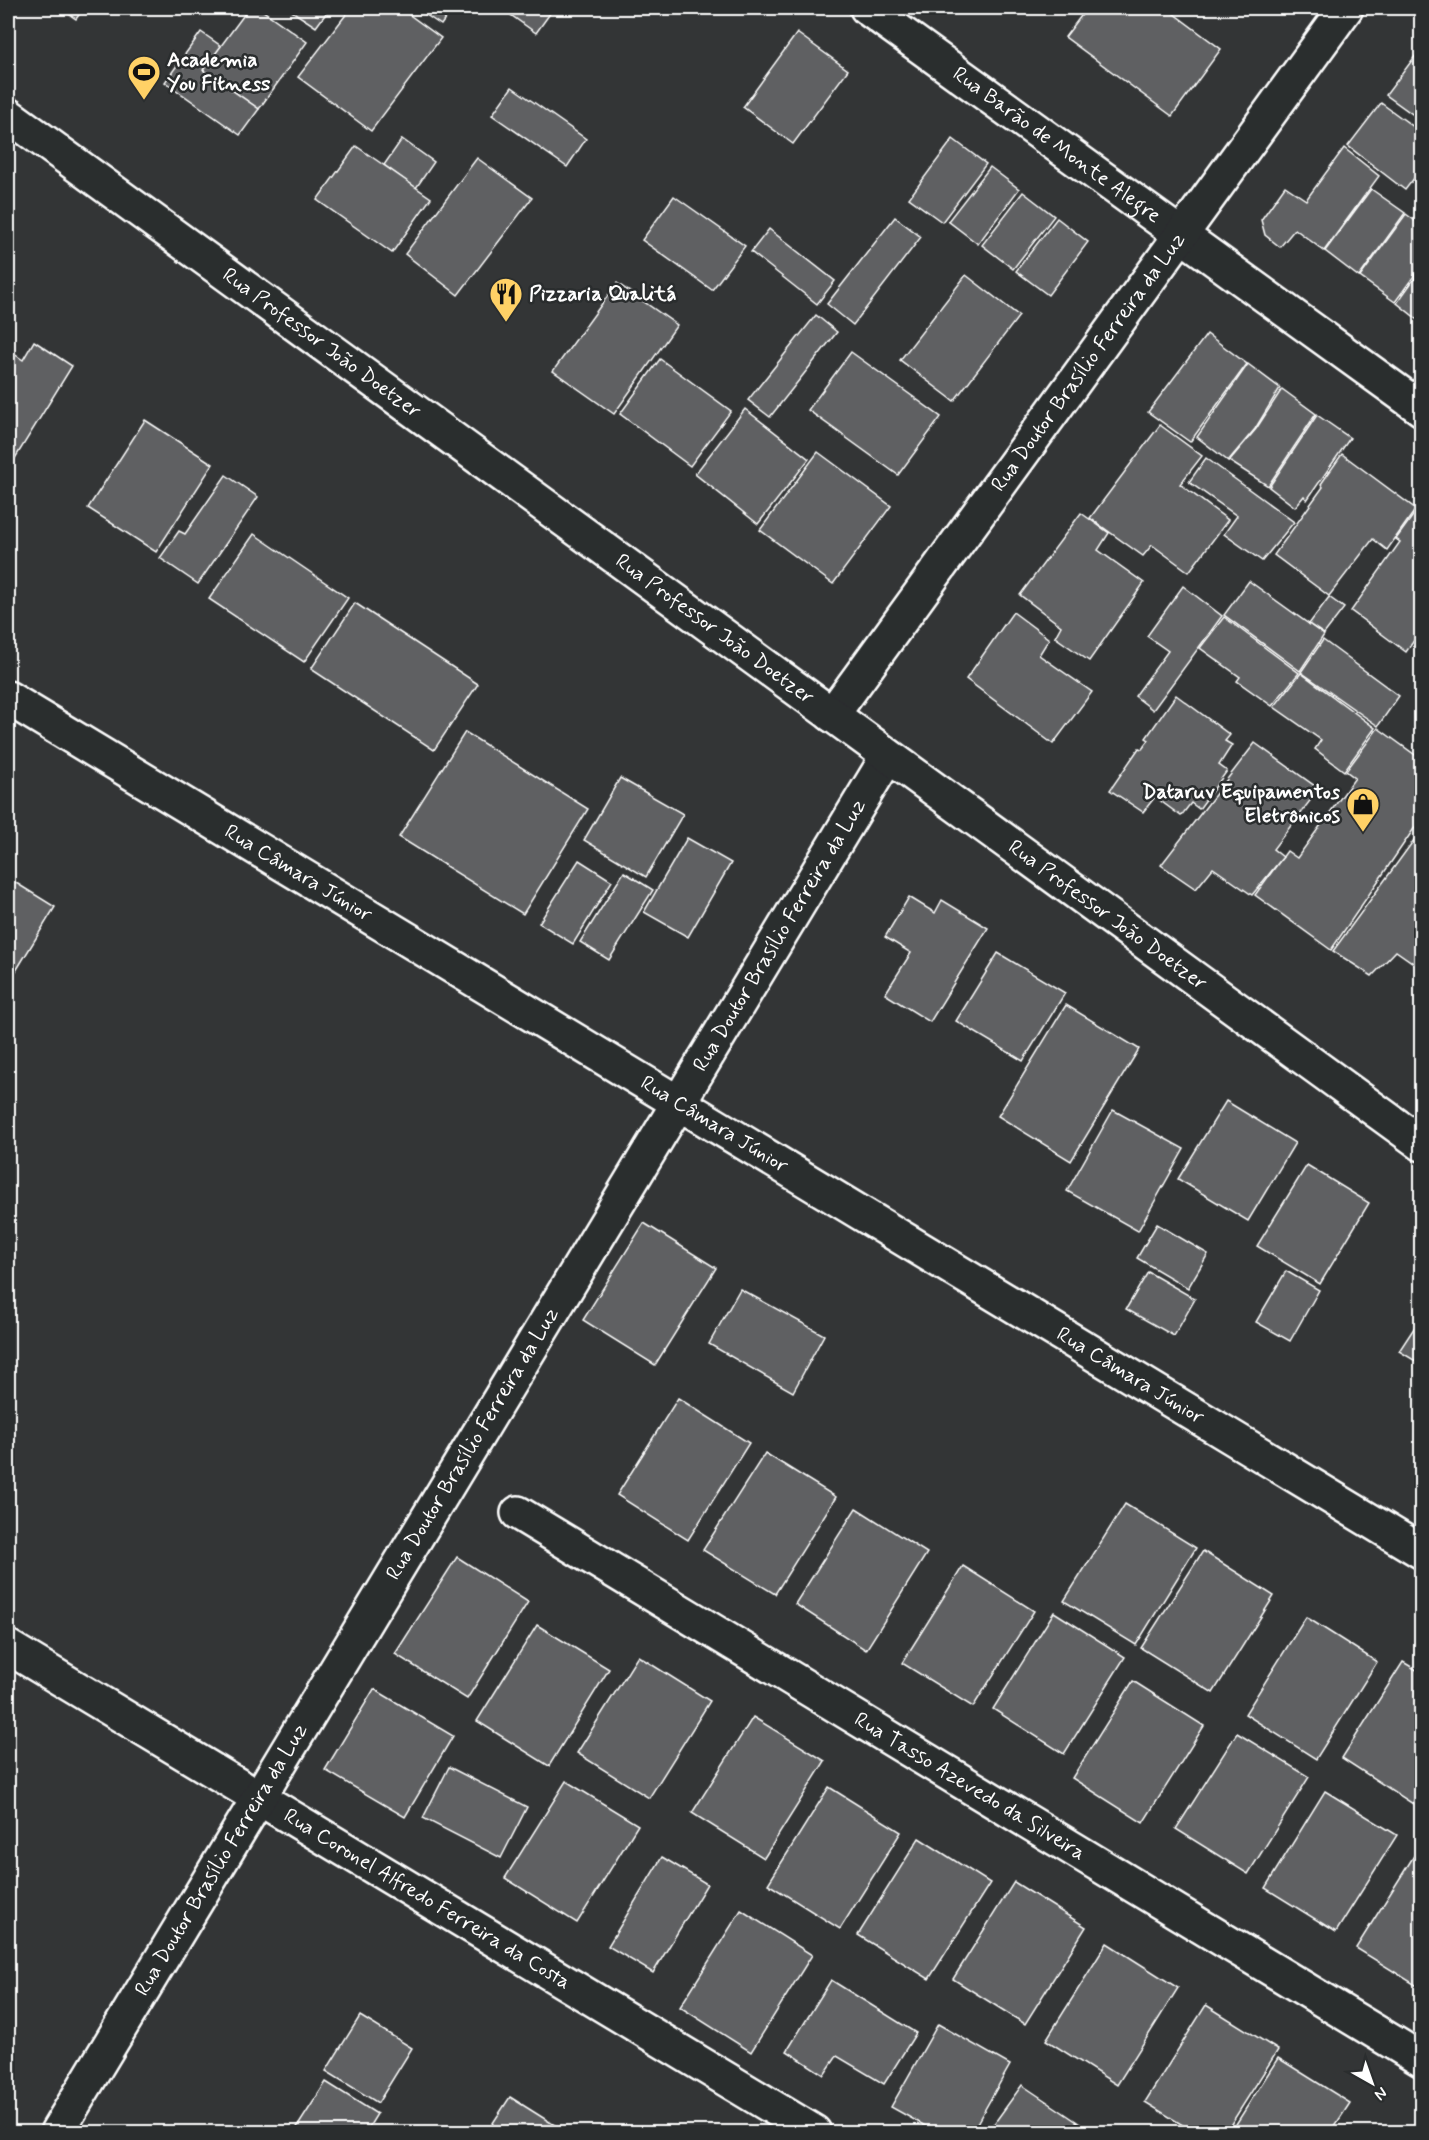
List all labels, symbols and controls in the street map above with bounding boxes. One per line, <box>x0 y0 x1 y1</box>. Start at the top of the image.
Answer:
place label: Academia You Fitness <box>167 46 271 98</box>
sports icon: Academia You Fitness <box>126 54 162 101</box>
street label: Rua Barão de Monte Alegre <box>947 60 1167 230</box>
street label: Rua Doutor Brasílio Ferreira da Luz <box>985 227 1192 498</box>
street label: Rua Professor João Doetzer <box>216 261 427 425</box>
restaurant icon: Pizzaria Qualitá <box>488 276 524 323</box>
place label: Pizzaria Qualitá <box>529 280 677 308</box>
street label: Rua Professor João Doetzer <box>609 547 820 711</box>
place label: Dataruv Equipamentos Eletrônicos <box>1142 778 1341 830</box>
shop icon: Dataruv Equipamentos Eletrônicos <box>1345 786 1381 833</box>
street label: Rua Doutor Brasílio Ferreira da Luz <box>687 794 873 1077</box>
street label: Rua Câmara Júnior <box>219 818 377 929</box>
street label: Rua Professor João Doetzer <box>1002 833 1213 997</box>
street label: Rua Câmara Júnior <box>635 1069 793 1180</box>
street label: Rua Doutor Brasílio Ferreira da Luz <box>380 1302 566 1585</box>
street label: Rua Câmara Júnior <box>1051 1320 1209 1431</box>
street label: Rua Tasso Azevedo da Silveira <box>849 1706 1091 1867</box>
street label: Rua Doutor Brasílio Ferreira da Luz <box>128 1718 315 2001</box>
street label: Rua Coronel Alfredo Ferreira da Costa <box>278 1802 576 1996</box>
north arrow <box>1342 2053 1402 2113</box>
text: N <box>1370 2082 1392 2105</box>

